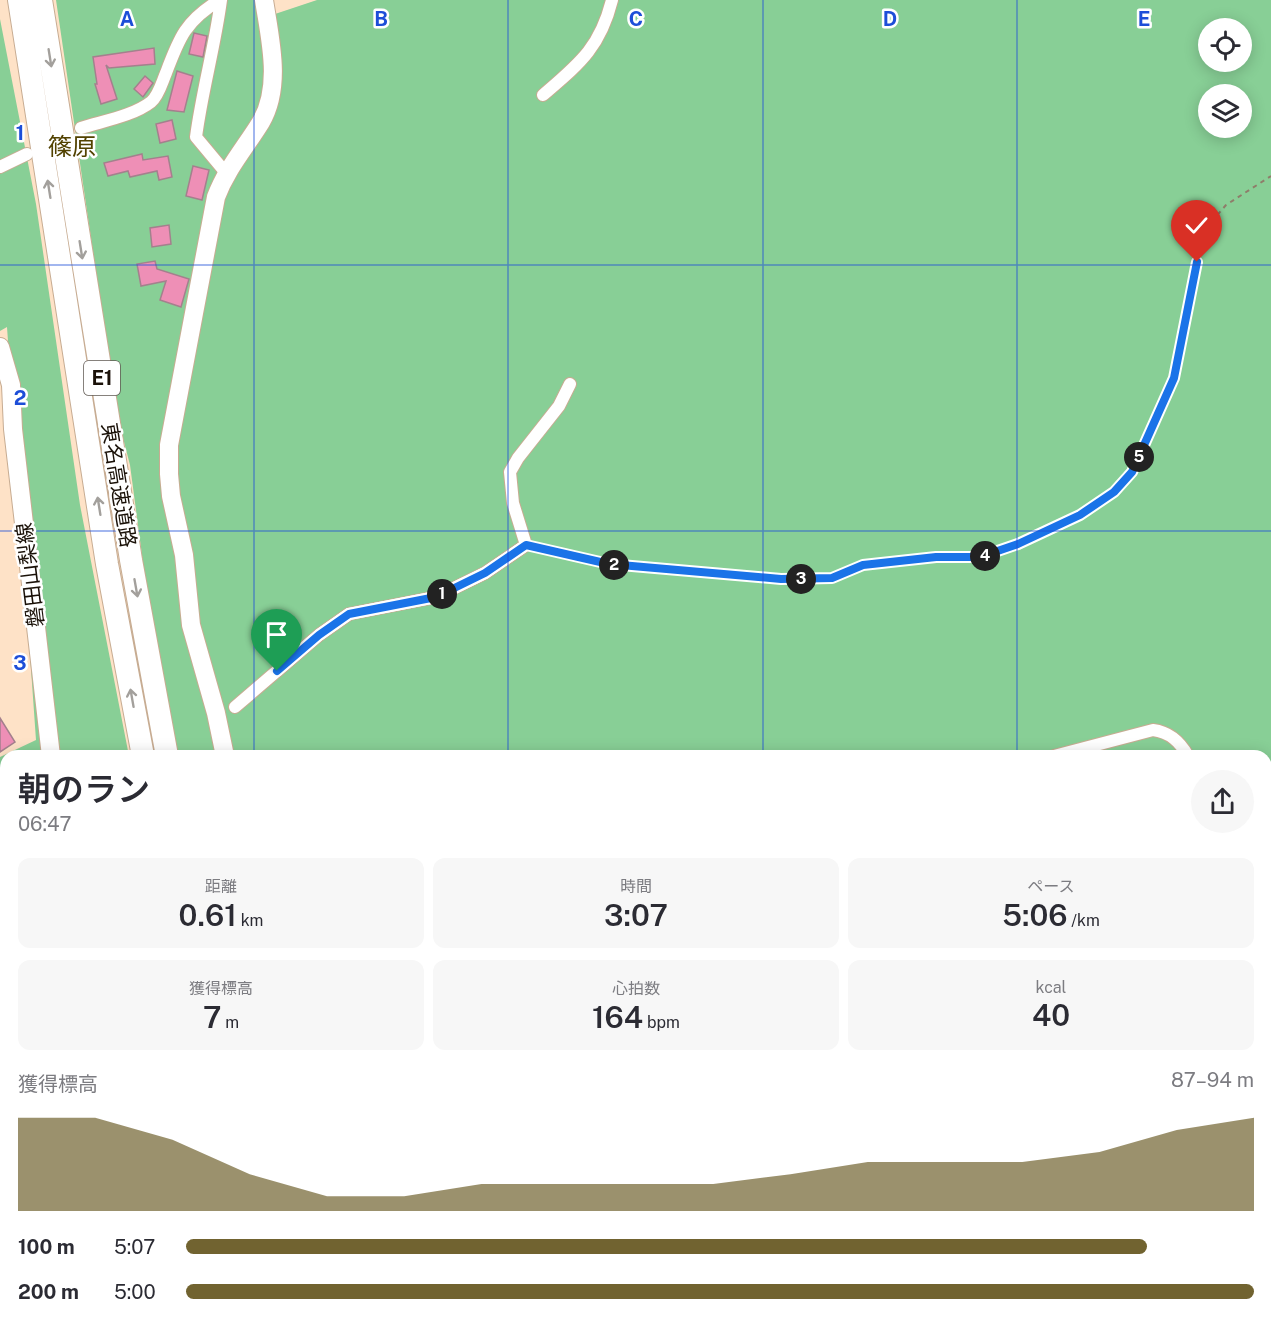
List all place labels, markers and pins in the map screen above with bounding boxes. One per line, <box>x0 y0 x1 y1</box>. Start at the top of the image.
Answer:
pin <box>1171 200 1222 262</box>
pin: 5 <box>1124 442 1154 472</box>
pin: 4 <box>970 541 1000 571</box>
pin: 2 <box>599 550 629 580</box>
pin: 3 <box>786 564 816 594</box>
pin: 1 <box>427 579 457 609</box>
pin <box>251 609 302 671</box>

